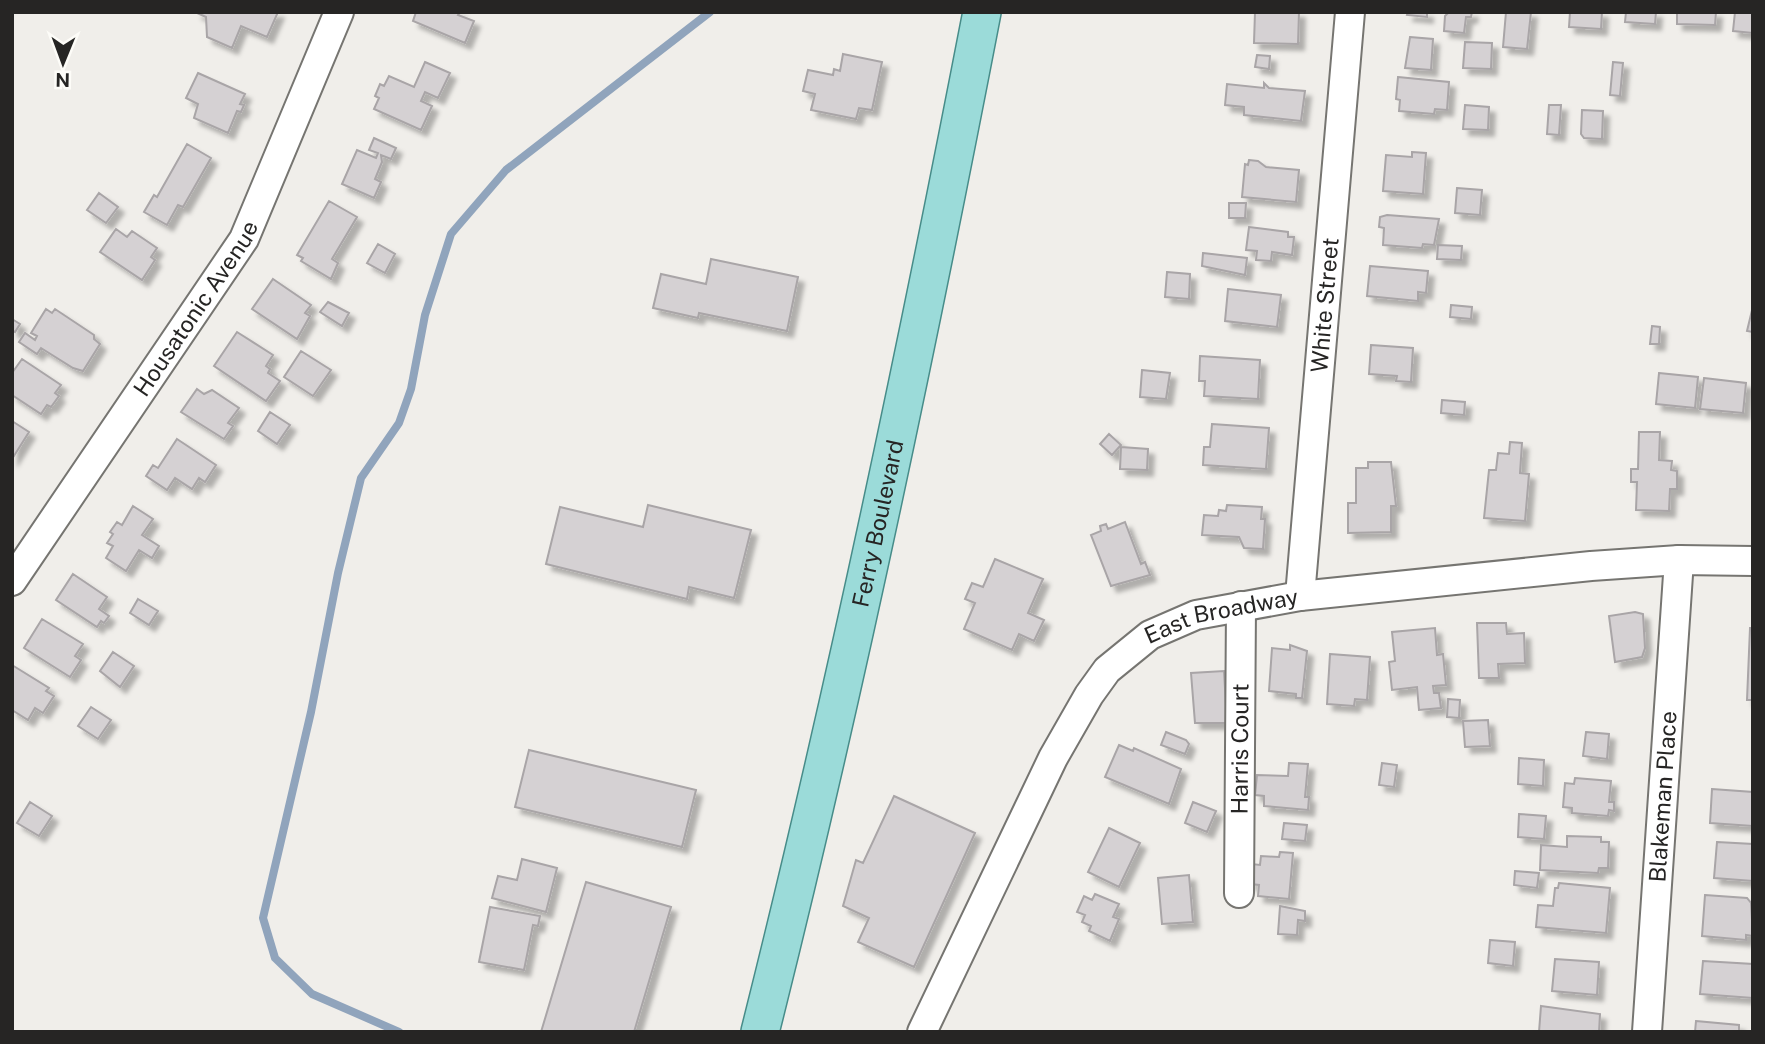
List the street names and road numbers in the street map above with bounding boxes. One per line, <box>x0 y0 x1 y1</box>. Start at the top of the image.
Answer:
street label: Housatonic Avenue <box>127 217 263 401</box>
street label: White Street <box>1305 236 1344 374</box>
street label: Ferry Boulevard <box>846 437 909 610</box>
street label: East Broadway <box>1140 583 1300 649</box>
street label: Harris Court <box>1226 683 1253 815</box>
street label: Blakeman Place <box>1643 710 1682 883</box>

